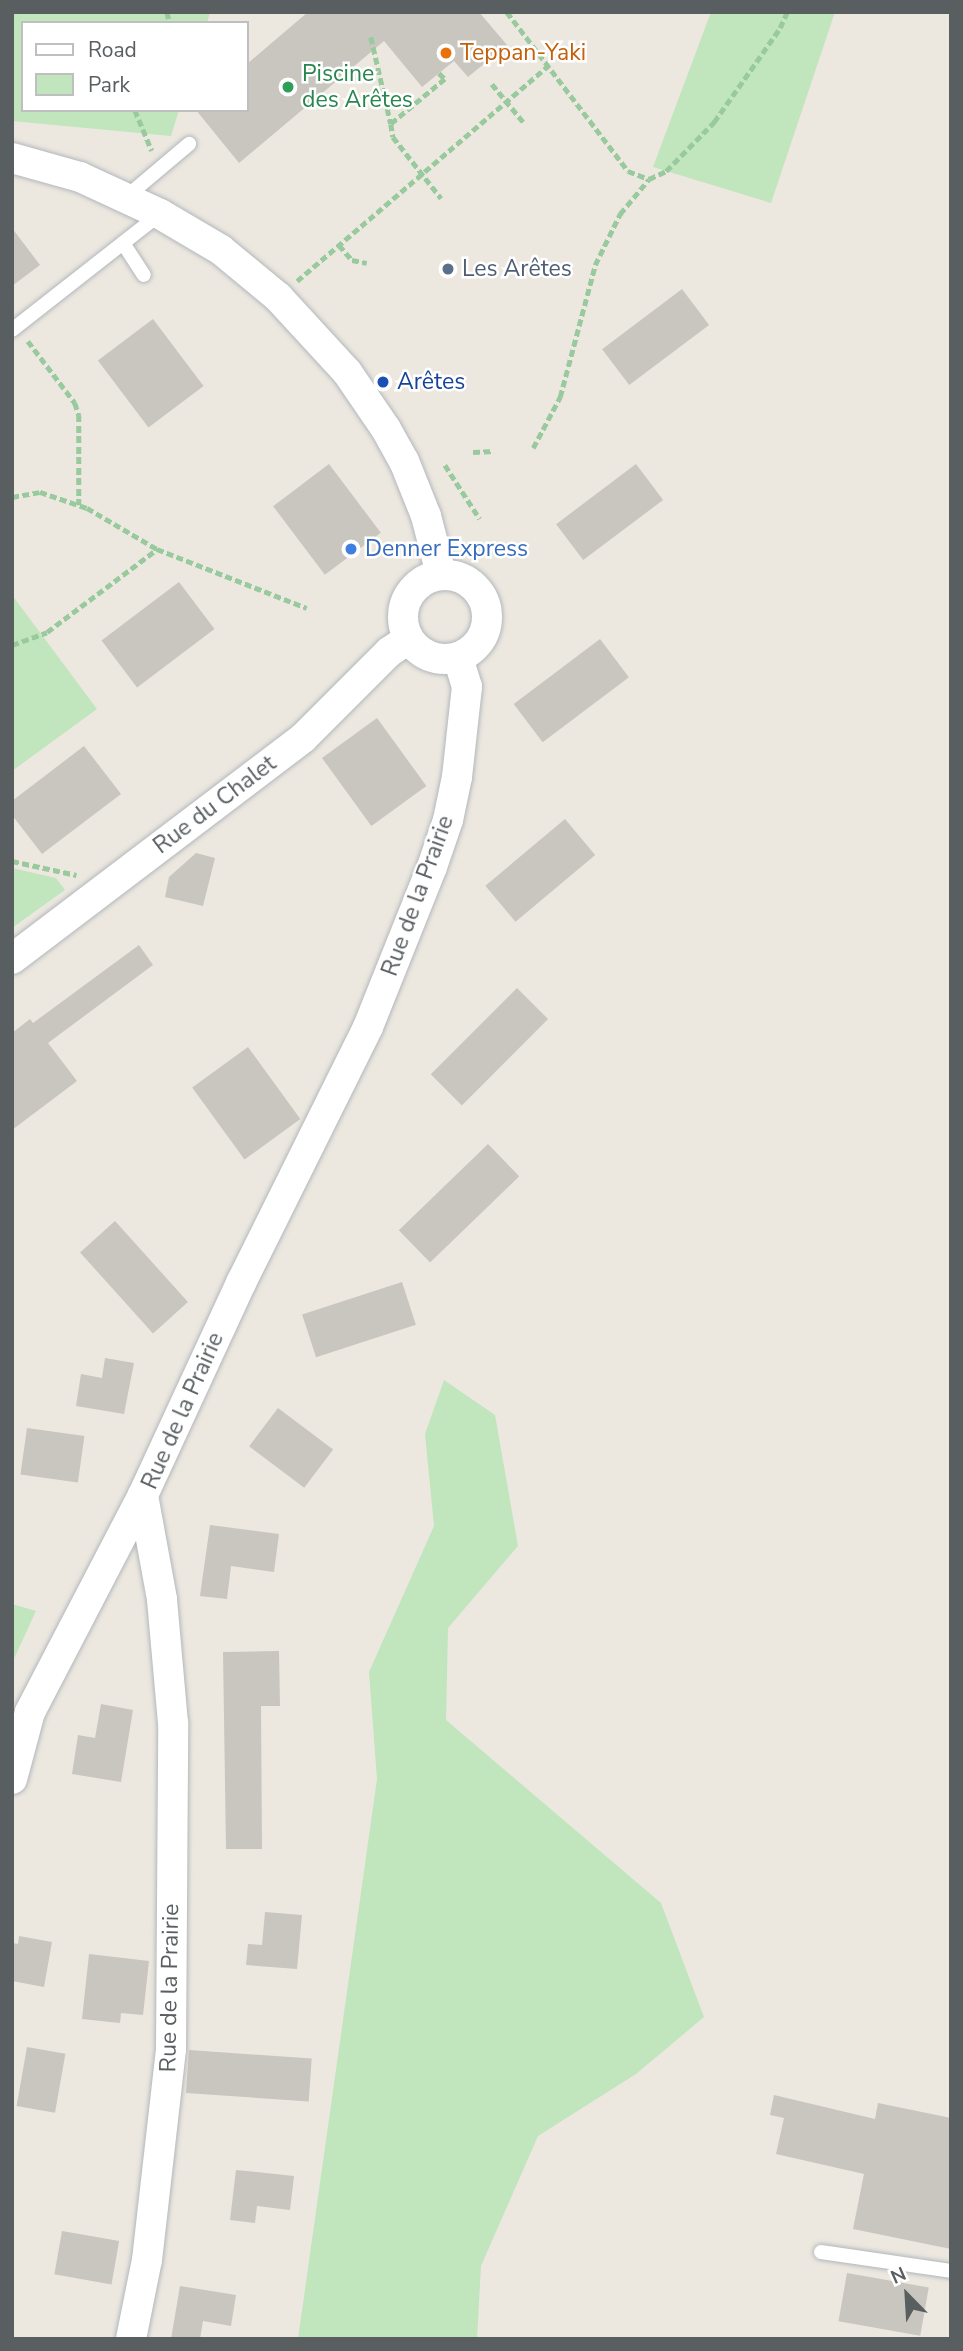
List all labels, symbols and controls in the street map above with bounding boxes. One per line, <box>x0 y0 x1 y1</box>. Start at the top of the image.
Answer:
legend <box>21 21 248 112</box>
text: Road <box>88 36 137 64</box>
place label: Teppan-Yaki <box>460 39 586 67</box>
marker: Teppan-Yaki <box>438 45 454 61</box>
place label: Piscine des Arêtes <box>302 60 413 114</box>
text: Park <box>88 71 130 99</box>
marker: Piscine des Arêtes <box>280 79 296 95</box>
place label: Les Arêtes <box>462 255 572 283</box>
marker: Les Arêtes <box>440 261 456 277</box>
place label: Arêtes <box>397 368 465 396</box>
marker: Arêtes <box>375 374 391 390</box>
place label: Denner Express <box>365 535 528 563</box>
marker: Denner Express <box>343 541 359 557</box>
street label: Rue du Chalet <box>148 750 282 860</box>
street label: Rue de la Prairie <box>376 812 460 980</box>
street label: Rue de la Prairie <box>136 1328 230 1494</box>
street label: Rue de la Prairie <box>155 1903 185 2073</box>
north arrow <box>872 2260 942 2330</box>
text: N <box>887 2261 910 2291</box>

